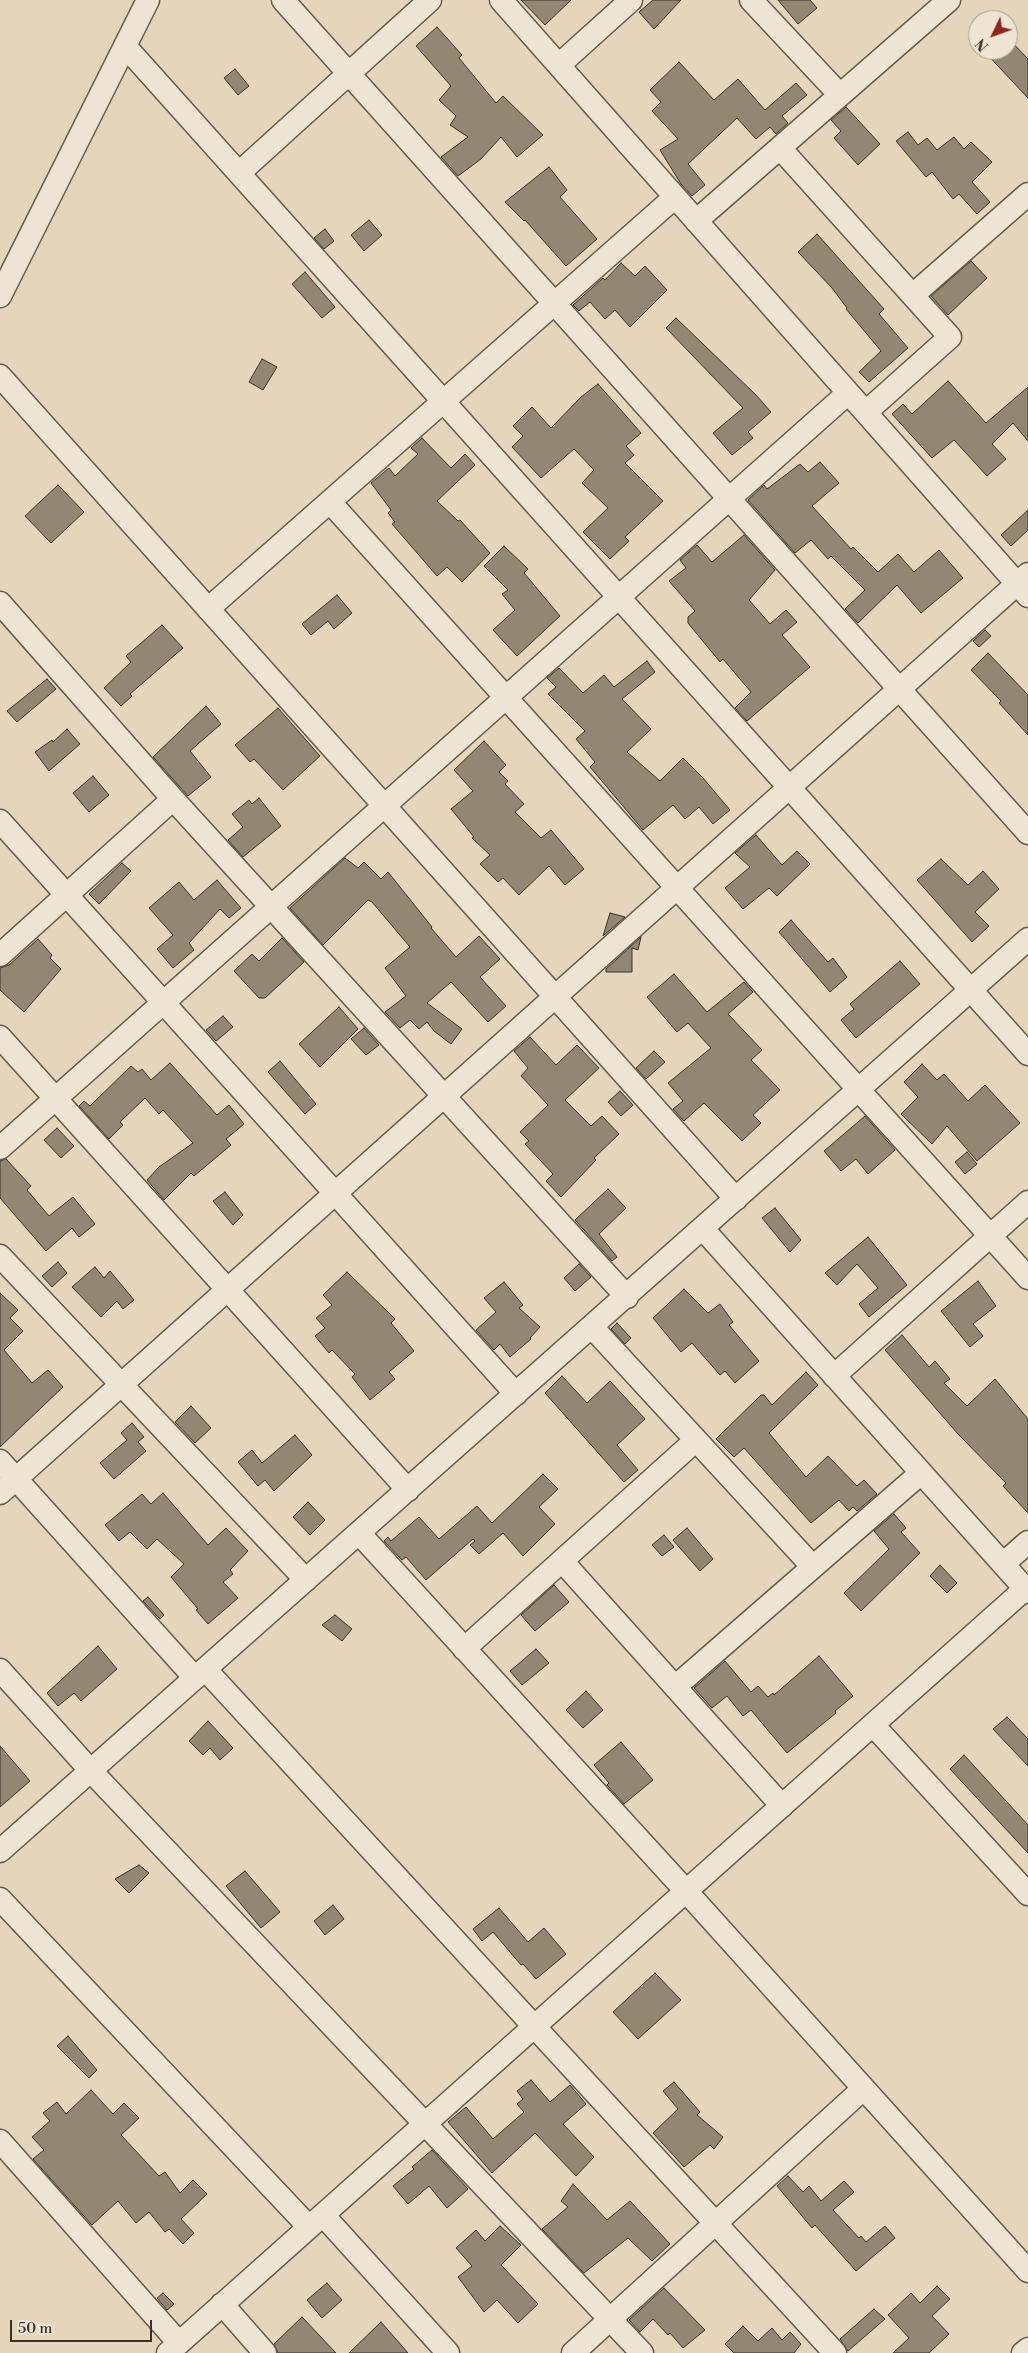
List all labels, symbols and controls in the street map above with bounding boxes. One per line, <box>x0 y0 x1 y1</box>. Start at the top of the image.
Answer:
north arrow <box>968 10 1018 60</box>
text: N <box>972 34 993 55</box>
scale bar <box>12 2310 155 2342</box>
text: 50 m <box>18 2319 52 2338</box>

